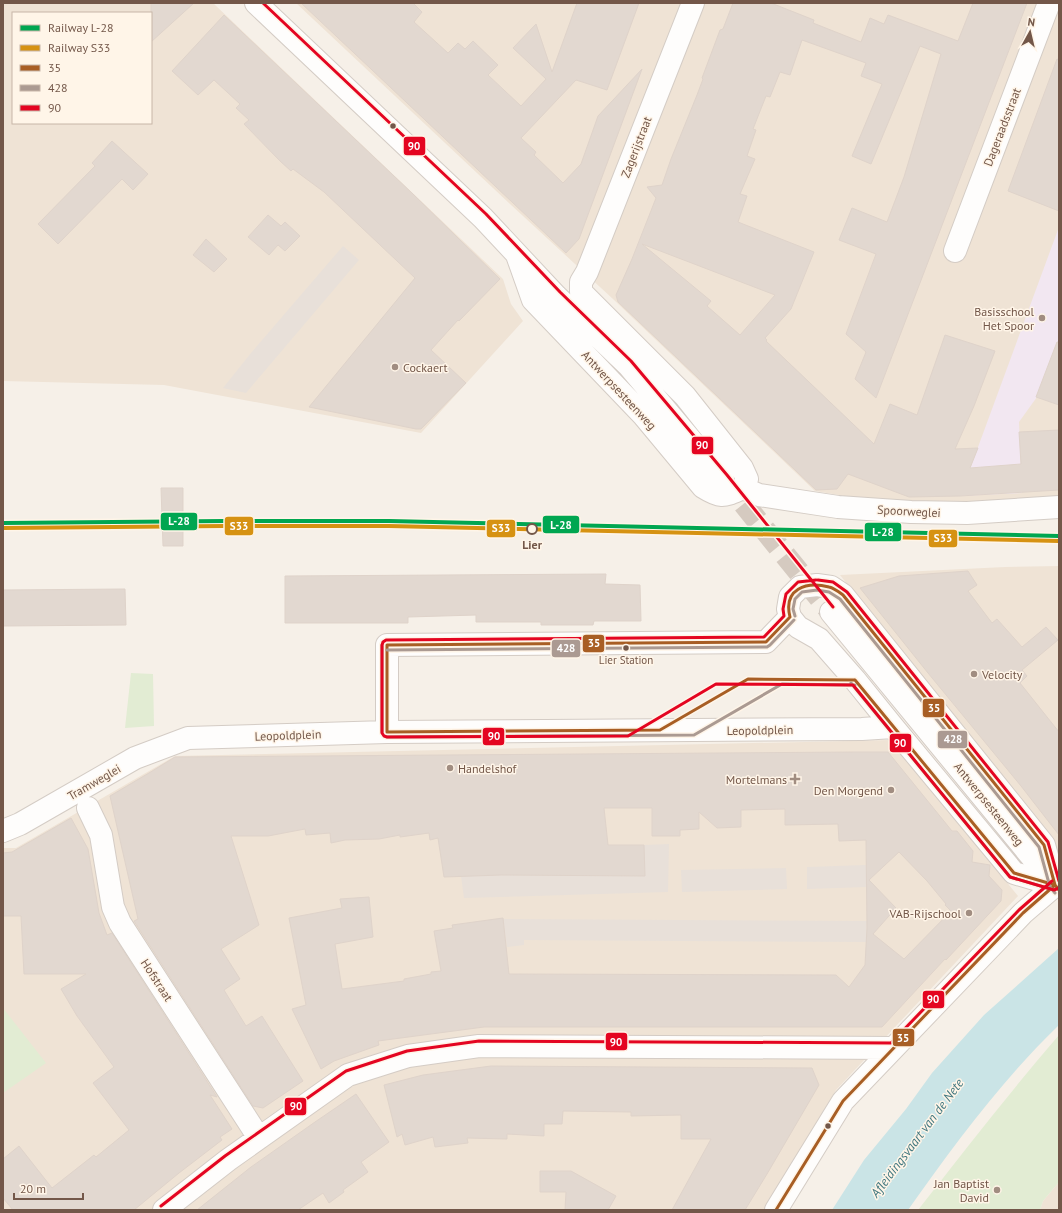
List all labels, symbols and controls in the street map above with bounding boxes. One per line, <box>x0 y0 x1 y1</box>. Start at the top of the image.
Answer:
legend <box>12 12 152 124</box>
north arrow <box>1010 12 1050 52</box>
text: N <box>1027 15 1036 30</box>
text: Railway L-28 <box>48 20 114 35</box>
text: Railway S33 <box>48 40 110 55</box>
text: 35 <box>48 60 61 75</box>
text: 428 <box>48 80 68 95</box>
street label: Dageraadsstraat <box>980 86 1024 168</box>
text: 90 <box>48 100 62 115</box>
street label: Zagerijstraat <box>617 114 655 180</box>
unlabelled marker <box>388 121 398 131</box>
line badge: 90 <box>403 136 426 156</box>
text: 90 <box>408 139 420 153</box>
place label: Basisschool Het Spoor <box>974 304 1034 333</box>
marker: Basisschool Het Spoor <box>1037 313 1047 323</box>
street label: Antwerpsesteenweg <box>578 347 660 433</box>
place label: Cockaert <box>403 360 448 375</box>
marker: Cockaert <box>390 362 400 372</box>
line badge: 90 <box>691 436 714 455</box>
text: 90 <box>696 438 708 452</box>
street label: Spoorweglei <box>877 502 941 520</box>
line badge: L-28 <box>160 512 198 531</box>
text: L-28 <box>168 514 190 528</box>
line badge: L-28 <box>542 515 580 534</box>
line badge: S33 <box>224 516 254 536</box>
text: L-28 <box>550 518 572 532</box>
text: S33 <box>230 519 248 533</box>
line badge: S33 <box>486 519 516 538</box>
text: S33 <box>492 521 510 535</box>
line badge: L-28 <box>864 522 902 542</box>
marker: Lier <box>526 523 538 535</box>
text: L-28 <box>872 525 894 539</box>
line badge: S33 <box>928 529 958 548</box>
text: S33 <box>934 531 952 545</box>
place label: Lier <box>522 537 543 552</box>
line badge: 35 <box>582 634 605 653</box>
text: 35 <box>588 636 600 650</box>
line badge: 428 <box>551 639 581 658</box>
text: 428 <box>557 641 575 655</box>
marker: Lier Station <box>621 643 631 653</box>
place label: Lier Station <box>599 653 653 667</box>
place label: Velocity <box>981 667 1023 682</box>
marker: Velocity <box>969 669 979 679</box>
line badge: 35 <box>922 698 945 718</box>
text: 35 <box>928 701 940 715</box>
street label: Leopoldplein <box>727 722 793 738</box>
street label: Leopoldplein <box>254 726 322 744</box>
line badge: 90 <box>482 727 505 746</box>
text: 90 <box>488 729 500 743</box>
line badge: 428 <box>937 730 968 749</box>
text: 428 <box>944 732 962 746</box>
line badge: 90 <box>889 733 912 753</box>
text: 90 <box>894 736 906 750</box>
street label: Antwerpsesteenweg <box>951 759 1027 849</box>
street label: Tramweglei <box>65 761 123 803</box>
place label: Handelshof <box>458 761 518 776</box>
marker: Handelshof <box>445 763 455 773</box>
place label: Mortelmans <box>726 772 787 787</box>
marker: Mortelmans <box>790 774 800 784</box>
place label: Den Morgend <box>814 783 883 798</box>
marker: Den Morgend <box>886 785 896 795</box>
place label: VAB-Rijschool <box>888 906 961 921</box>
marker: VAB-Rijschool <box>964 908 974 918</box>
street label: Hofstraat <box>138 956 176 1004</box>
line badge: 90 <box>922 990 945 1009</box>
text: 90 <box>927 992 939 1006</box>
line badge: 35 <box>892 1028 915 1047</box>
text: 35 <box>897 1031 909 1045</box>
line badge: 90 <box>605 1032 628 1051</box>
text: 90 <box>610 1035 622 1049</box>
water label: Afleidingsvaart van de Nete <box>866 1075 967 1202</box>
line badge: 90 <box>284 1097 307 1116</box>
text: 90 <box>290 1099 302 1113</box>
unlabelled marker <box>823 1121 833 1131</box>
scale bar <box>14 1175 83 1201</box>
place label: Jan Baptist David <box>933 1176 989 1205</box>
text: 20 m <box>20 1181 46 1196</box>
marker: Jan Baptist David <box>992 1185 1002 1195</box>

